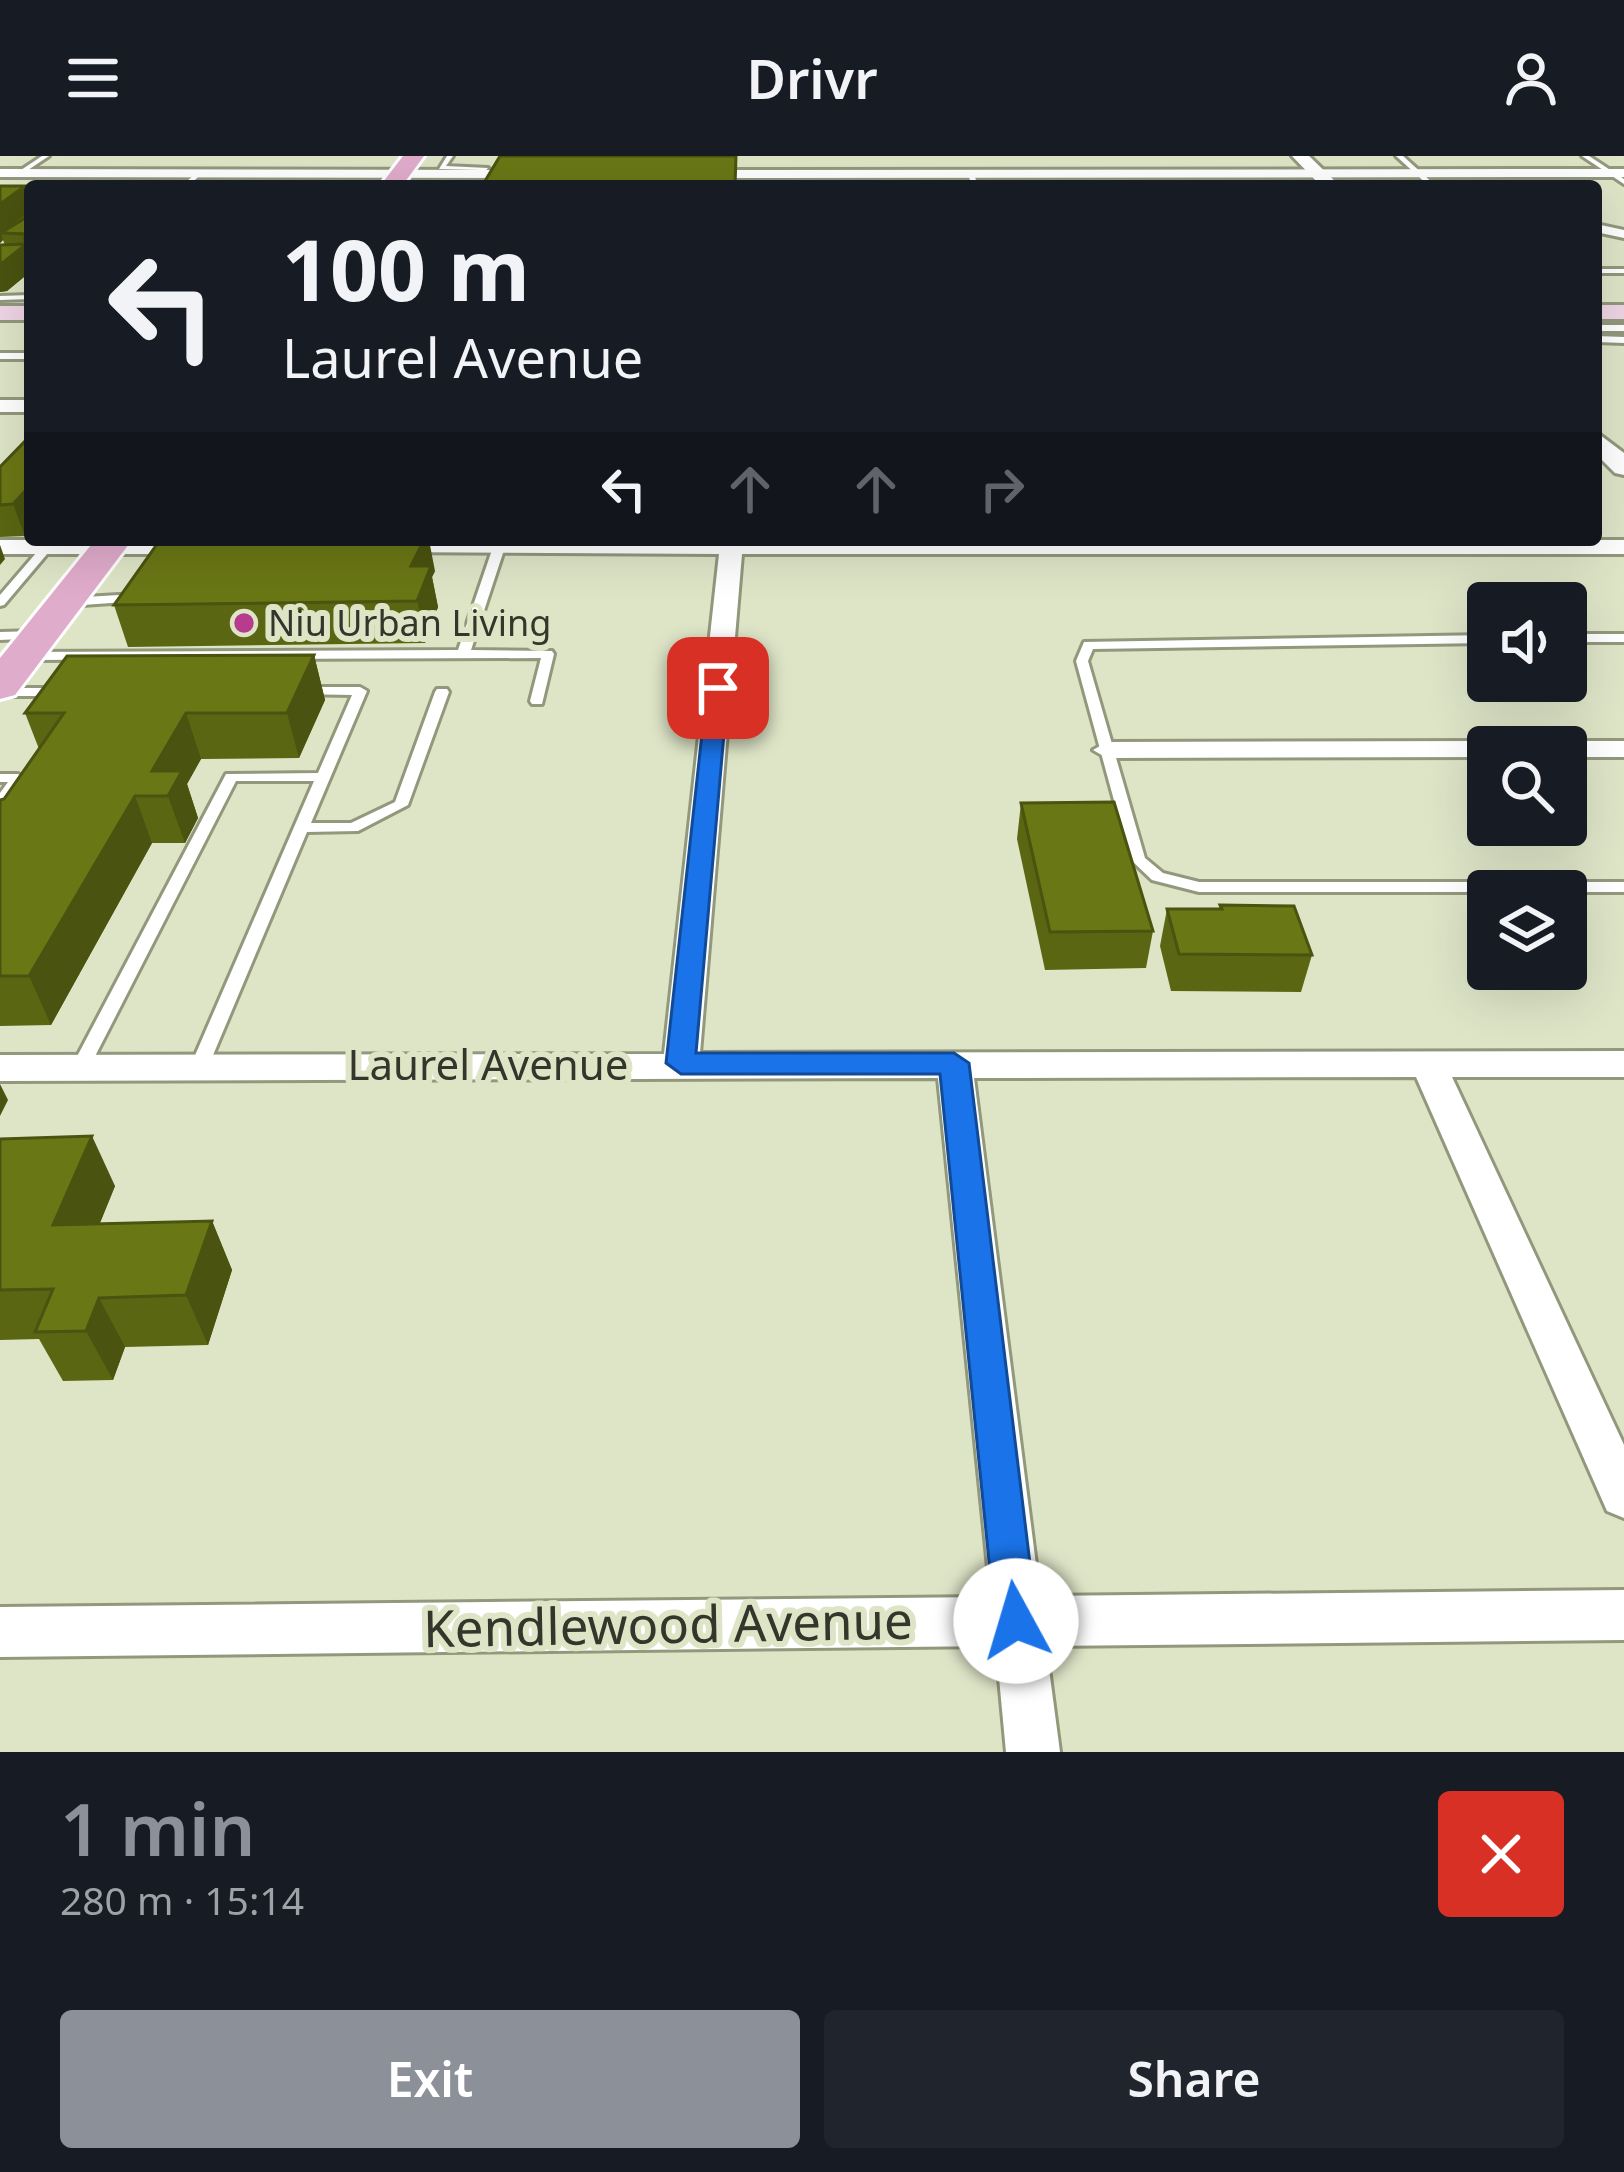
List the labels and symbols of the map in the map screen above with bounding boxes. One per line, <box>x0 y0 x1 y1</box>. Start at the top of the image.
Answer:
place label: Niu Urban Living <box>268 598 552 647</box>
marker: Niu Urban Living <box>231 610 257 636</box>
pin <box>667 637 769 739</box>
street label: Laurel Avenue <box>348 1035 628 1092</box>
position arrow <box>953 1558 1079 1684</box>
street label: Kendlewood Avenue <box>423 1584 913 1662</box>

